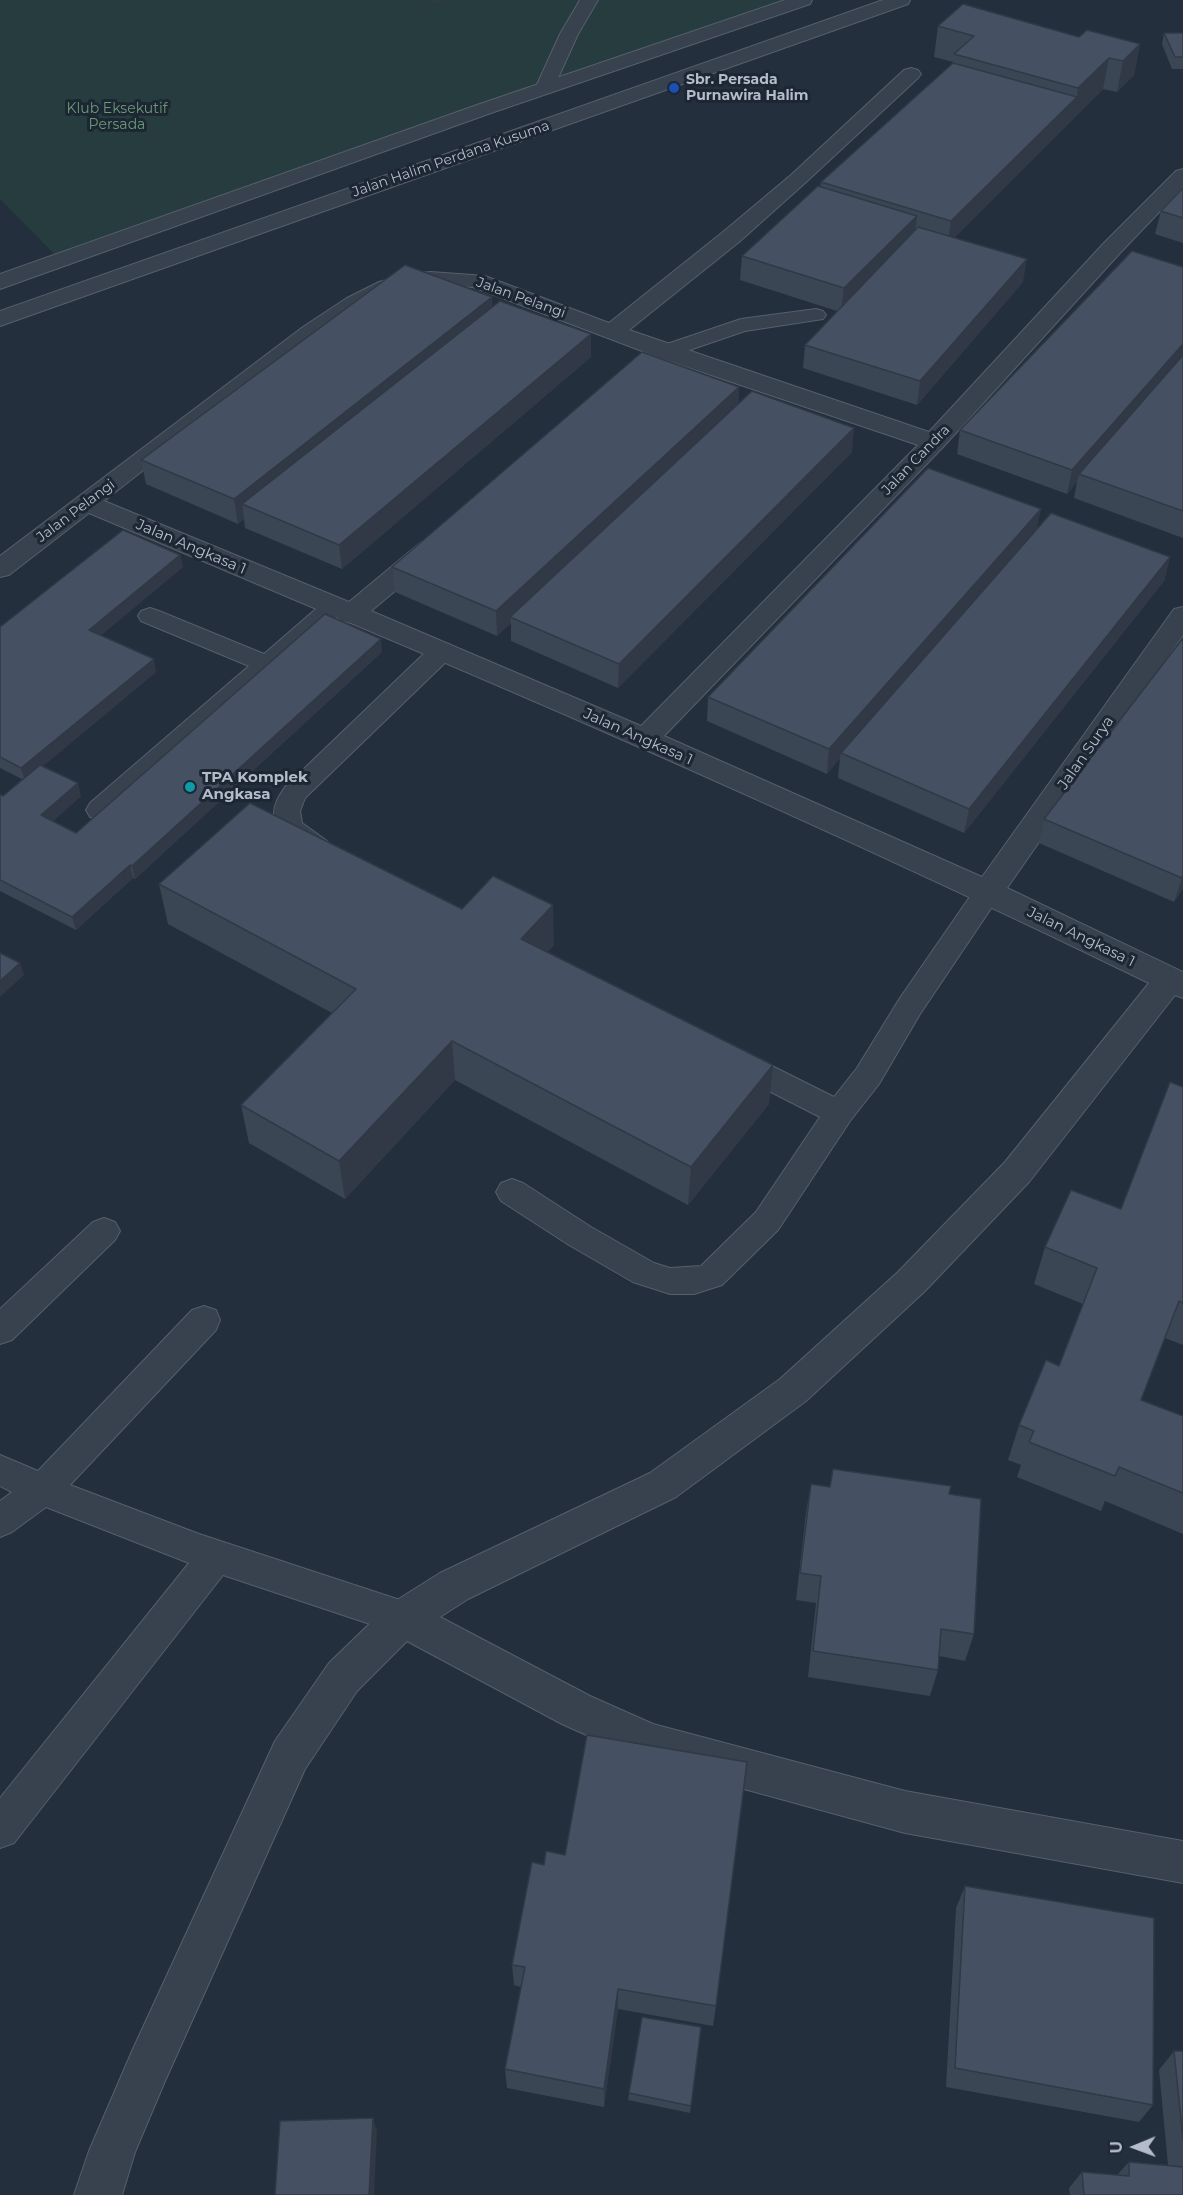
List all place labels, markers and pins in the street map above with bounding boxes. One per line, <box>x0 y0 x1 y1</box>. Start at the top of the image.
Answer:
place label: Sbr. Persada Purnawira Halim <box>686 72 809 104</box>
marker: Sbr. Persada Purnawira Halim <box>667 81 681 95</box>
place label: TPA Komplek Angkasa <box>202 769 308 804</box>
marker: TPA Komplek Angkasa <box>183 780 197 794</box>

